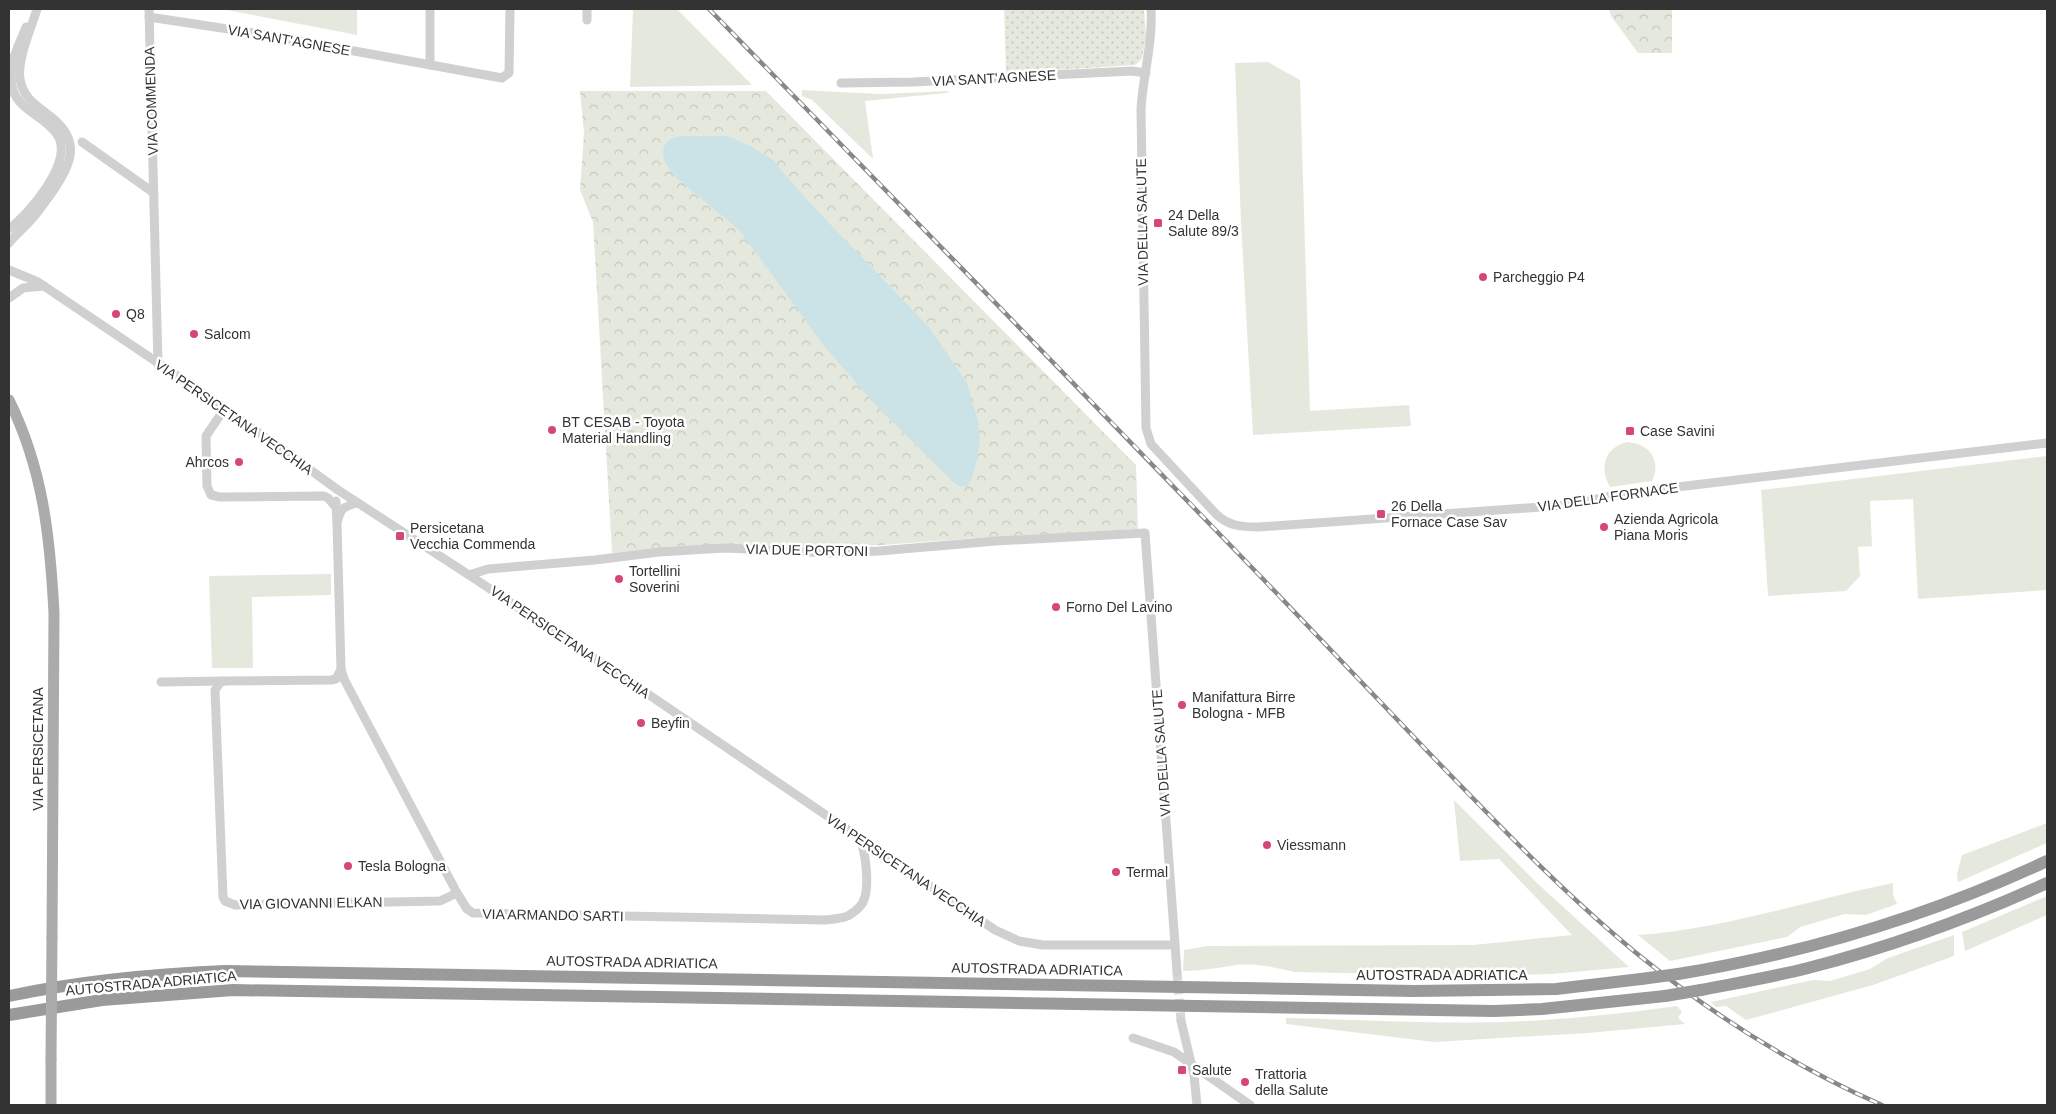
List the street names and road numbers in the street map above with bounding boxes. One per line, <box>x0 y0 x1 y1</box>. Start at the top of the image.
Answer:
street label: VIA SANT'AGNESE <box>227 21 351 59</box>
street label: VIA COMMENDA <box>141 46 161 156</box>
street label: VIA SANT'AGNESE <box>932 67 1056 89</box>
street label: VIA DELLA SALUTE <box>1133 158 1151 286</box>
street label: VIA PERSICETANA VECCHIA <box>152 356 316 478</box>
street label: VIA DELLA FORNACE <box>1537 479 1679 515</box>
street label: VIA DUE PORTONI <box>746 541 868 559</box>
street label: VIA PERSICETANA VECCHIA <box>487 583 653 702</box>
street label: VIA PERSICETANA <box>30 687 46 811</box>
street label: VIA DELLA SALUTE <box>1149 689 1173 817</box>
street label: VIA PERSICETANA VECCHIA <box>823 811 989 930</box>
street label: VIA GIOVANNI ELKAN <box>239 894 383 912</box>
street label: VIA ARMANDO SARTI <box>482 906 624 924</box>
street label: AUTOSTRADA ADRIATICA <box>546 953 718 972</box>
street label: AUTOSTRADA ADRIATICA <box>951 960 1123 979</box>
street label: AUTOSTRADA ADRIATICA <box>1356 967 1528 983</box>
street label: AUTOSTRADA ADRIATICA <box>65 968 238 998</box>

